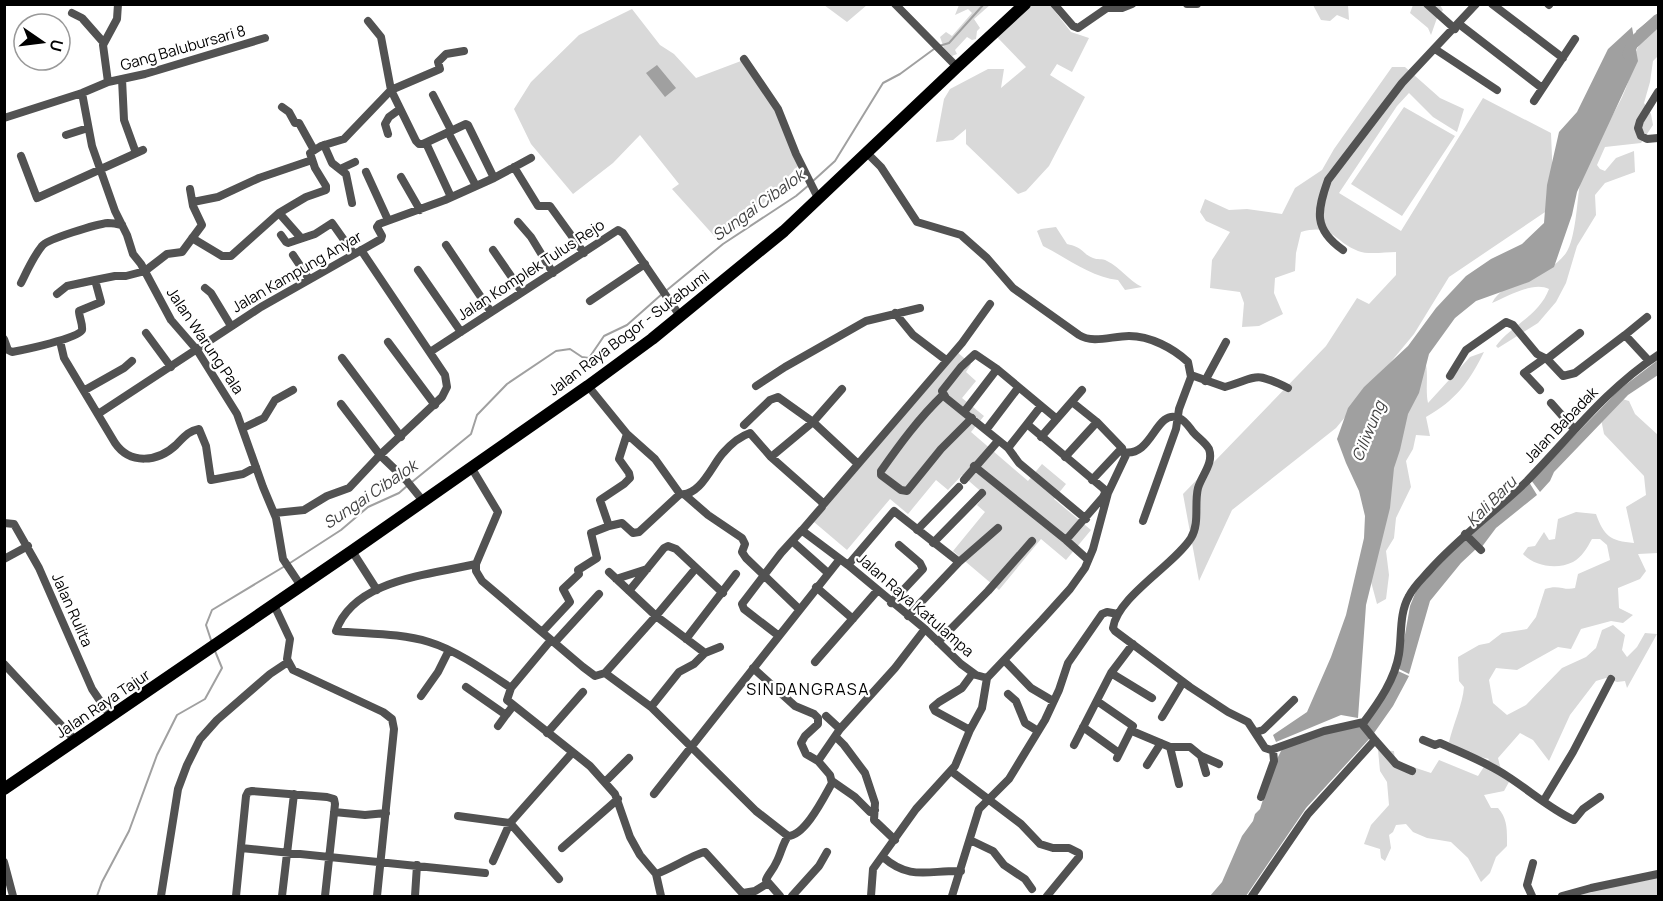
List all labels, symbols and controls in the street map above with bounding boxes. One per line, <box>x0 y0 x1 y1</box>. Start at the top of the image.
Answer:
north arrow <box>12 12 72 72</box>
street label: Gang Balubursari 8 <box>118 20 248 75</box>
text: U <box>44 37 69 54</box>
water label: Sungai Cibalok <box>707 163 810 246</box>
street label: Jalan Komplek Tulus Rejo <box>453 214 609 325</box>
street label: Jalan Kampung Anyar <box>228 225 366 317</box>
street label: Jalan Raya Bogor - Sukabumi <box>544 265 714 400</box>
street label: Jalan Warung Pala <box>162 283 249 398</box>
street label: Jalan Babadak <box>1519 382 1603 467</box>
water label: Ciliwung <box>1346 396 1391 465</box>
water label: Sungai Cibalok <box>319 453 423 534</box>
water label: Kali Baru <box>1461 470 1522 531</box>
street label: Jalan Raya Katulampa <box>852 548 979 662</box>
street label: Jalan Rulita <box>47 570 98 650</box>
street label: Jalan Raya Tajur <box>51 664 155 743</box>
district label: SINDANGRASA <box>746 678 870 700</box>

